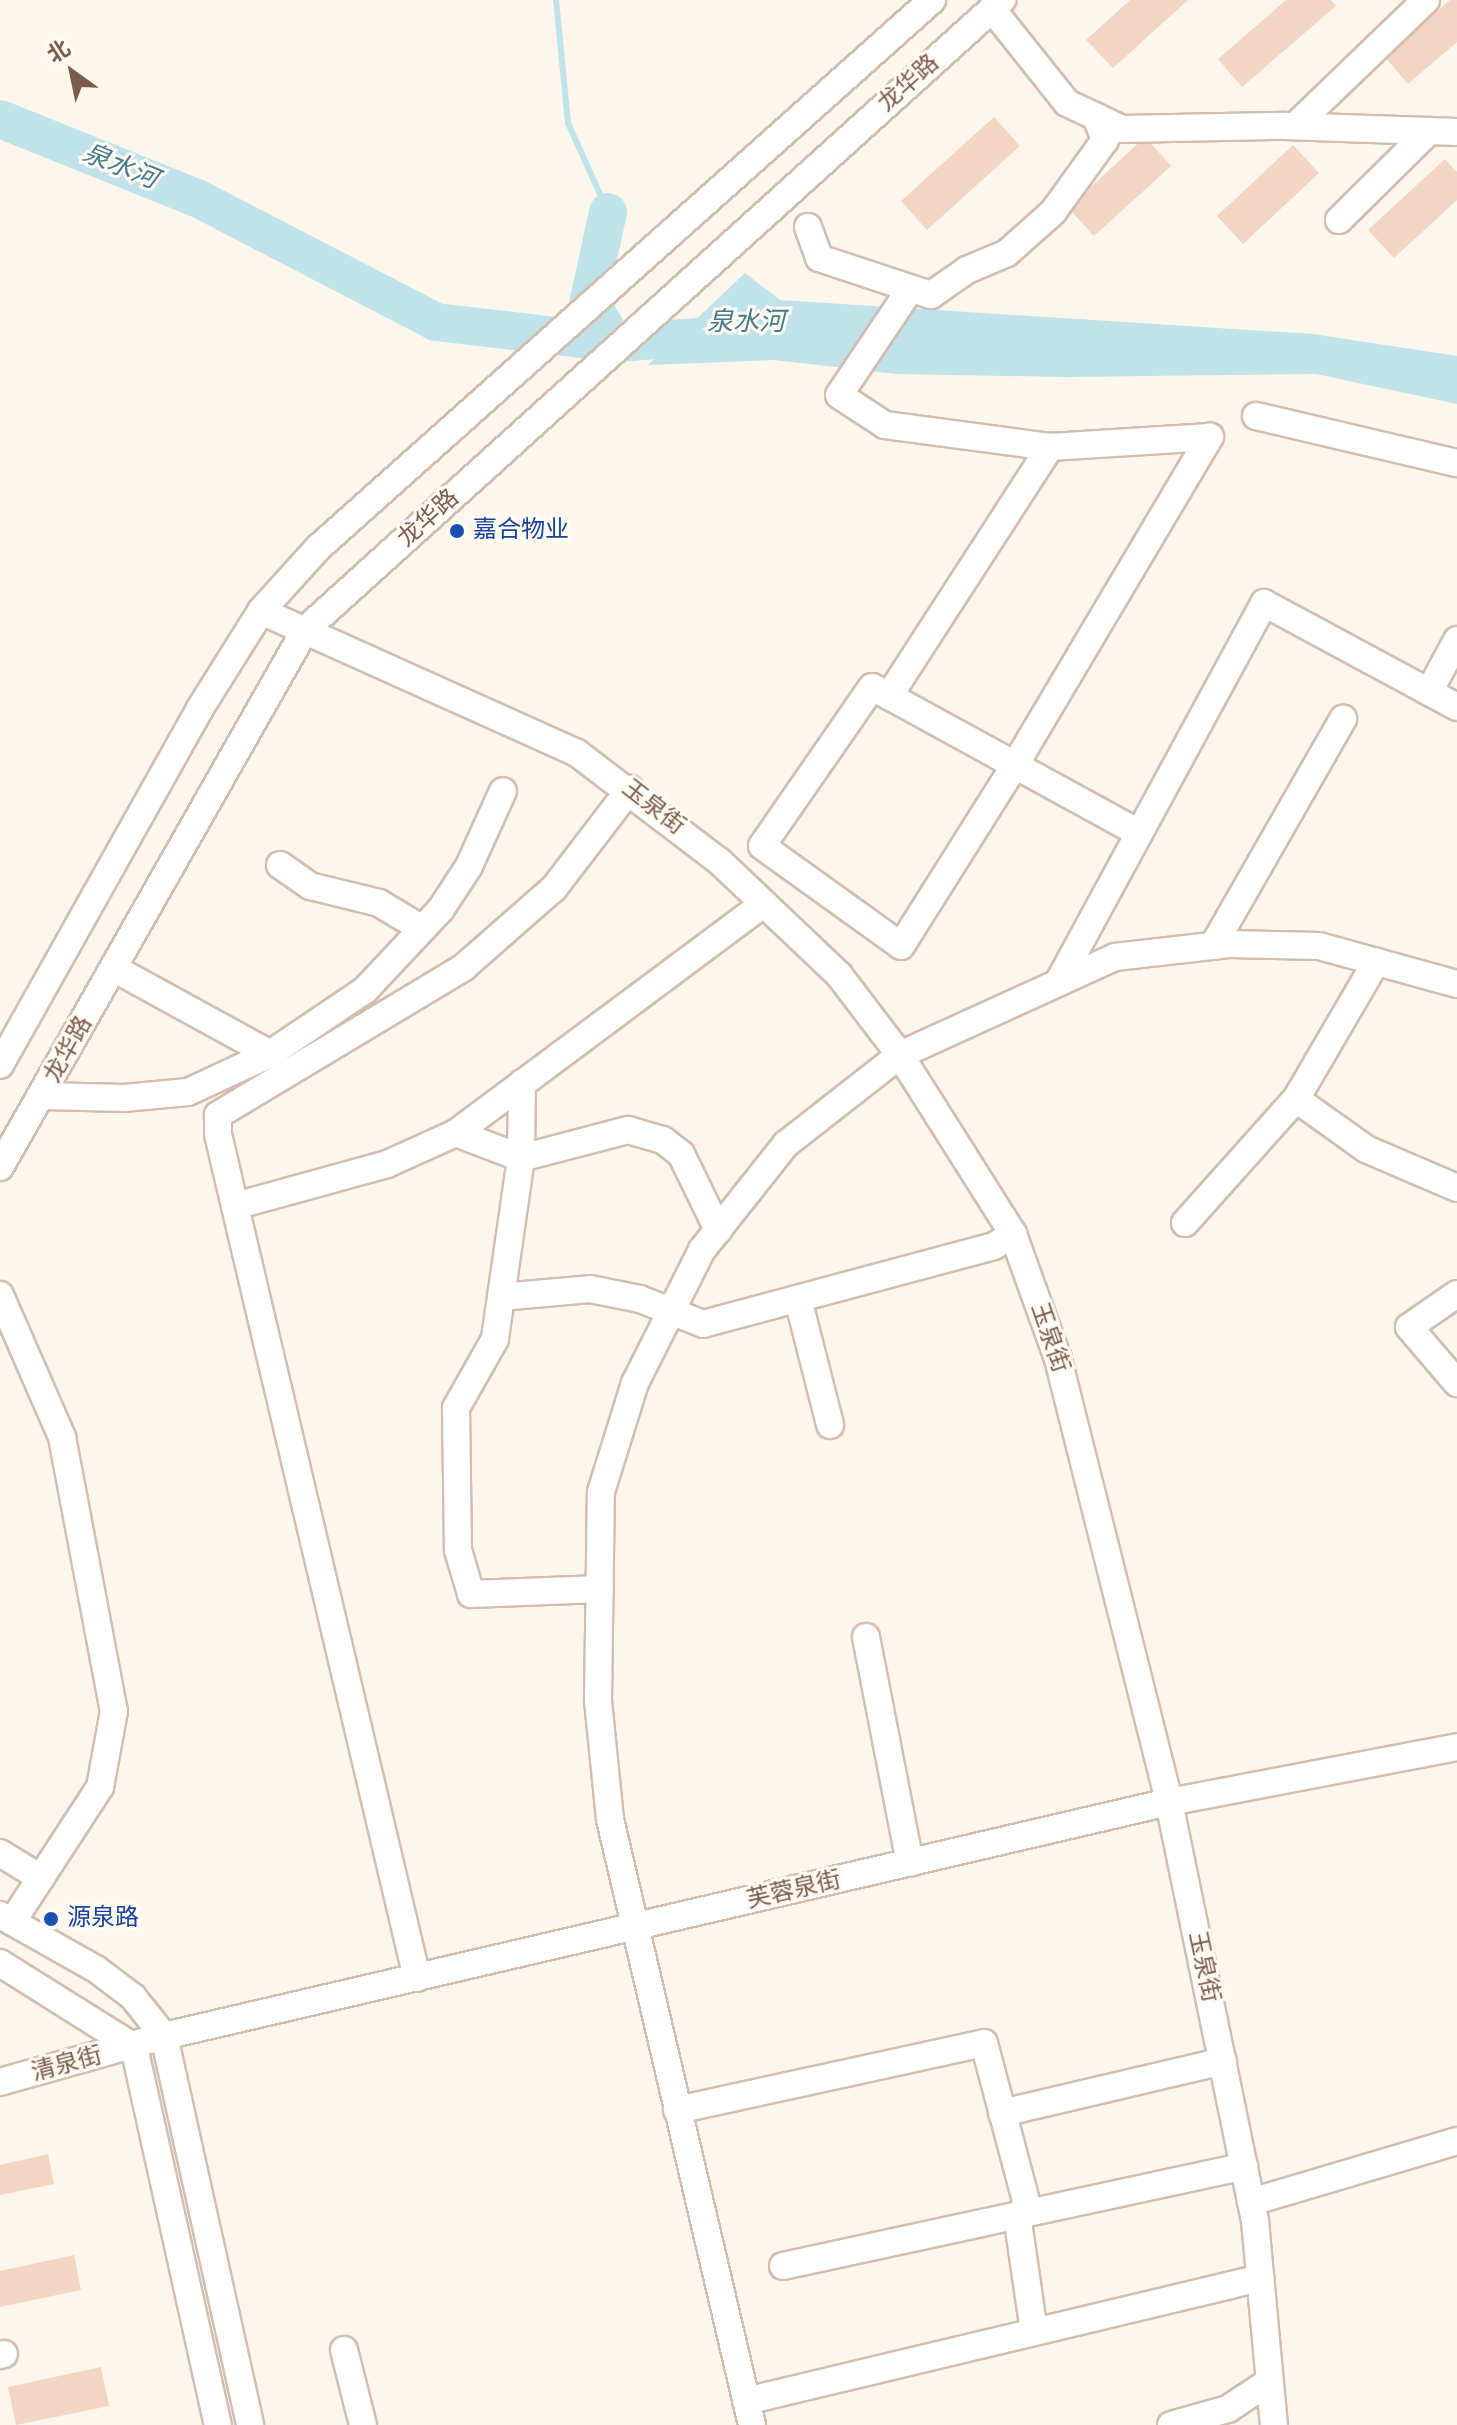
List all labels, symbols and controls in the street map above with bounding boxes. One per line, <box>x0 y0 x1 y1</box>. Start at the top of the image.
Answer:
north arrow <box>32 32 112 112</box>
text: 北 <box>44 37 74 67</box>
street label: 龙华路 <box>873 49 945 119</box>
water label: 泉水河 <box>78 138 162 196</box>
water label: 泉水河 <box>707 307 785 339</box>
street label: 龙华路 <box>393 484 465 554</box>
place label: 嘉合物业 <box>473 517 569 545</box>
marker: 嘉合物业 <box>448 522 466 540</box>
street label: 玉泉街 <box>616 774 690 842</box>
street label: 龙华路 <box>39 1012 99 1088</box>
street label: 玉泉街 <box>1024 1299 1074 1377</box>
street label: 芙蓉泉街 <box>744 1866 844 1916</box>
place label: 源泉路 <box>67 1905 139 1933</box>
marker: 源泉路 <box>42 1910 60 1928</box>
street label: 玉泉街 <box>1181 1929 1225 2005</box>
street label: 清泉街 <box>28 2042 106 2088</box>

